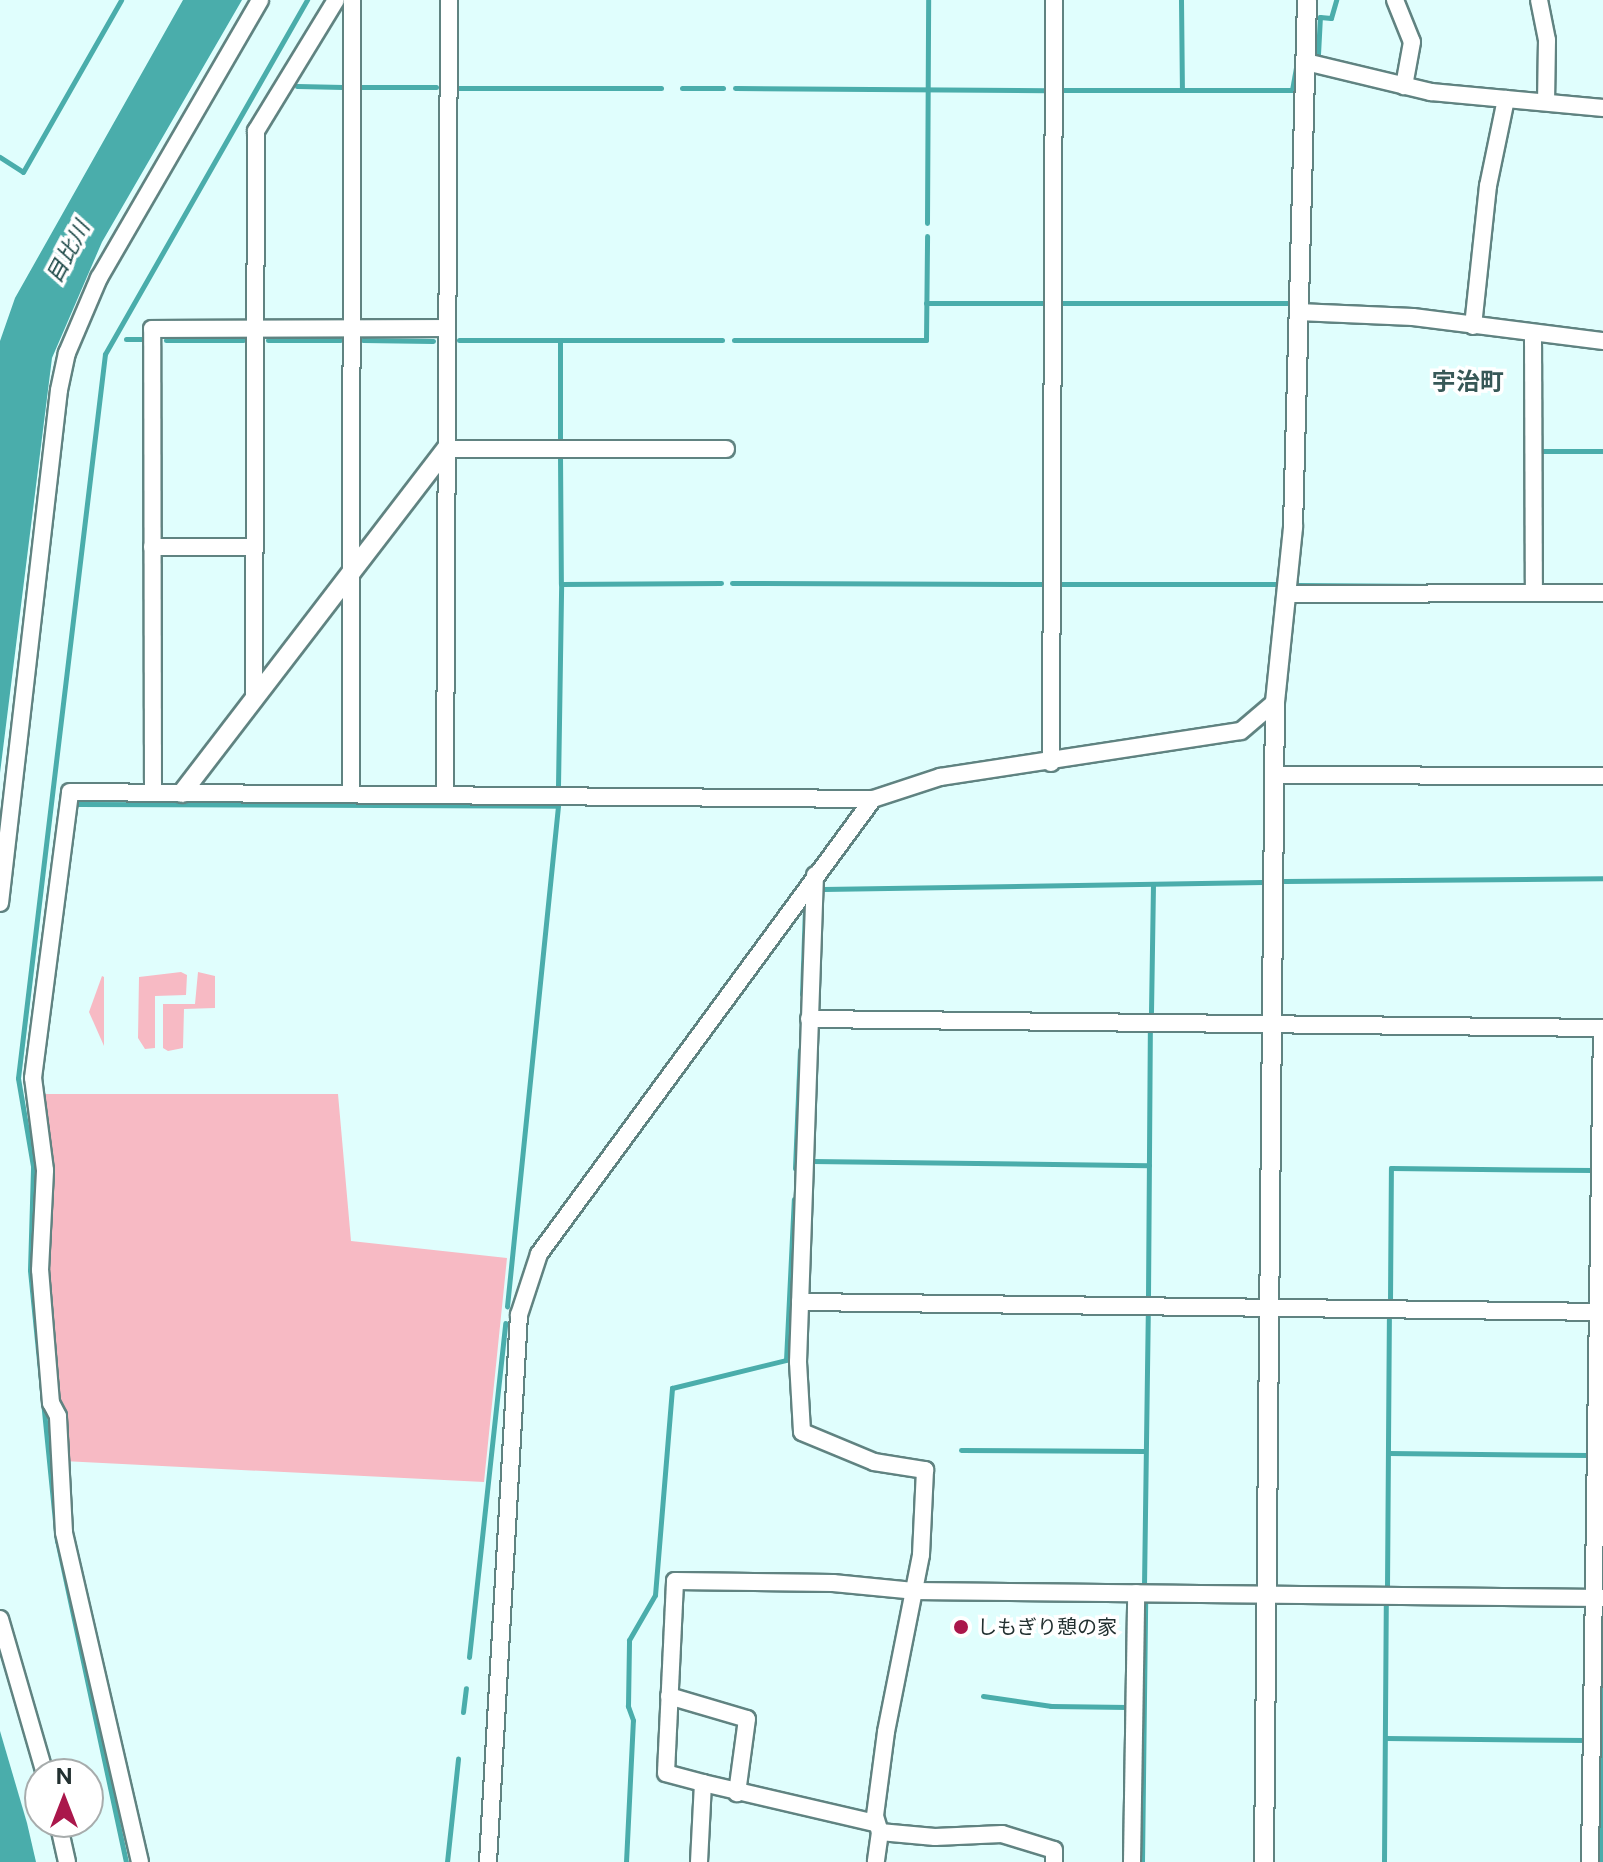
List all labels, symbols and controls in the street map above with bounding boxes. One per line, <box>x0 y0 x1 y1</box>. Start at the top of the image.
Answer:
water label: 目比川 <box>41 217 95 287</box>
district label: 宇治町 <box>1432 368 1504 396</box>
place label: しもぎり憩の家 <box>977 1615 1117 1639</box>
marker: しもぎり憩の家 <box>952 1618 970 1636</box>
north arrow <box>24 1758 104 1838</box>
text: N <box>55 1763 73 1789</box>

